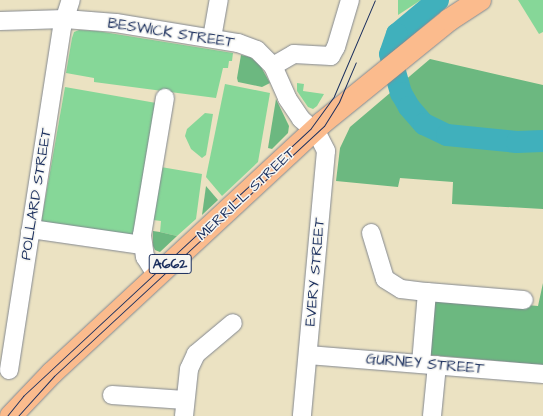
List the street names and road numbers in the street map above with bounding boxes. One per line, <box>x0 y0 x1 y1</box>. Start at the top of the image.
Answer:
street label: BESWICK STREET <box>106 14 236 52</box>
street label: POLLARD STREET <box>17 127 55 261</box>
street label: MERRILL STREET <box>193 144 299 244</box>
street label: EVERY STREET <box>301 217 329 327</box>
road number: A662 <box>148 252 192 276</box>
street label: GURNEY STREET <box>365 350 485 378</box>

